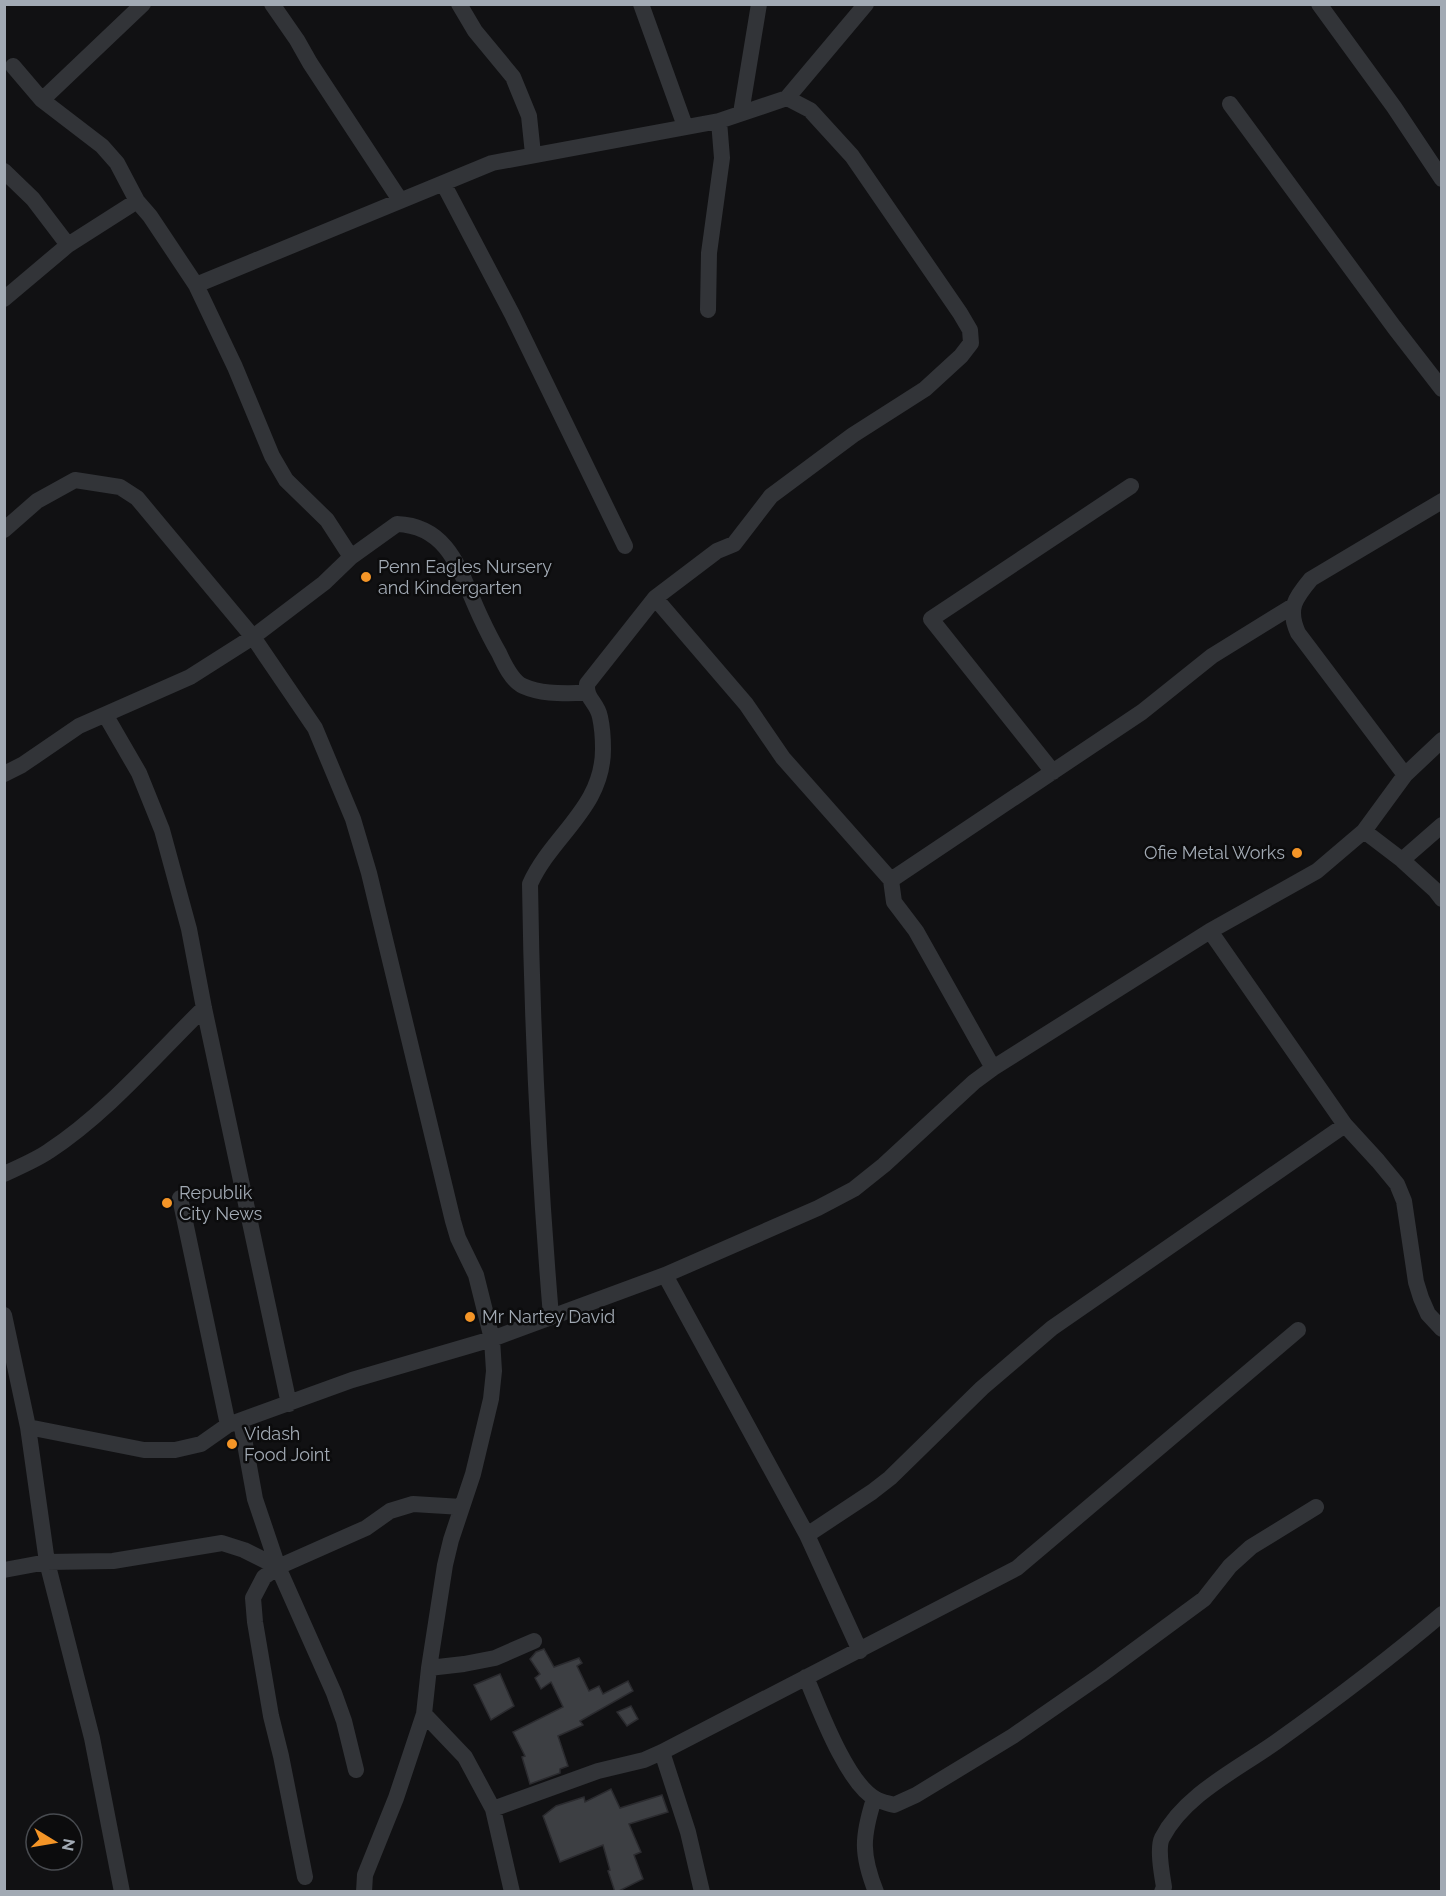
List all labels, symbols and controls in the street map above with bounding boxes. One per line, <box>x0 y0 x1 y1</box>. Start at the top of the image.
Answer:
place label: Penn Eagles Nursery and Kindergarten <box>378 556 552 598</box>
marker: Penn Eagles Nursery and Kindergarten <box>359 570 373 584</box>
place label: Ofie Metal Works <box>1144 842 1285 863</box>
marker: Ofie Metal Works <box>1290 846 1304 860</box>
place label: Republik City News <box>179 1182 263 1224</box>
marker: Republik City News <box>160 1196 174 1210</box>
place label: Mr Nartey David <box>482 1306 615 1327</box>
marker: Mr Nartey David <box>463 1310 477 1324</box>
place label: Vidash Food Joint <box>244 1423 330 1465</box>
marker: Vidash Food Joint <box>225 1437 239 1451</box>
north arrow <box>24 1812 84 1872</box>
text: N <box>58 1837 79 1853</box>

